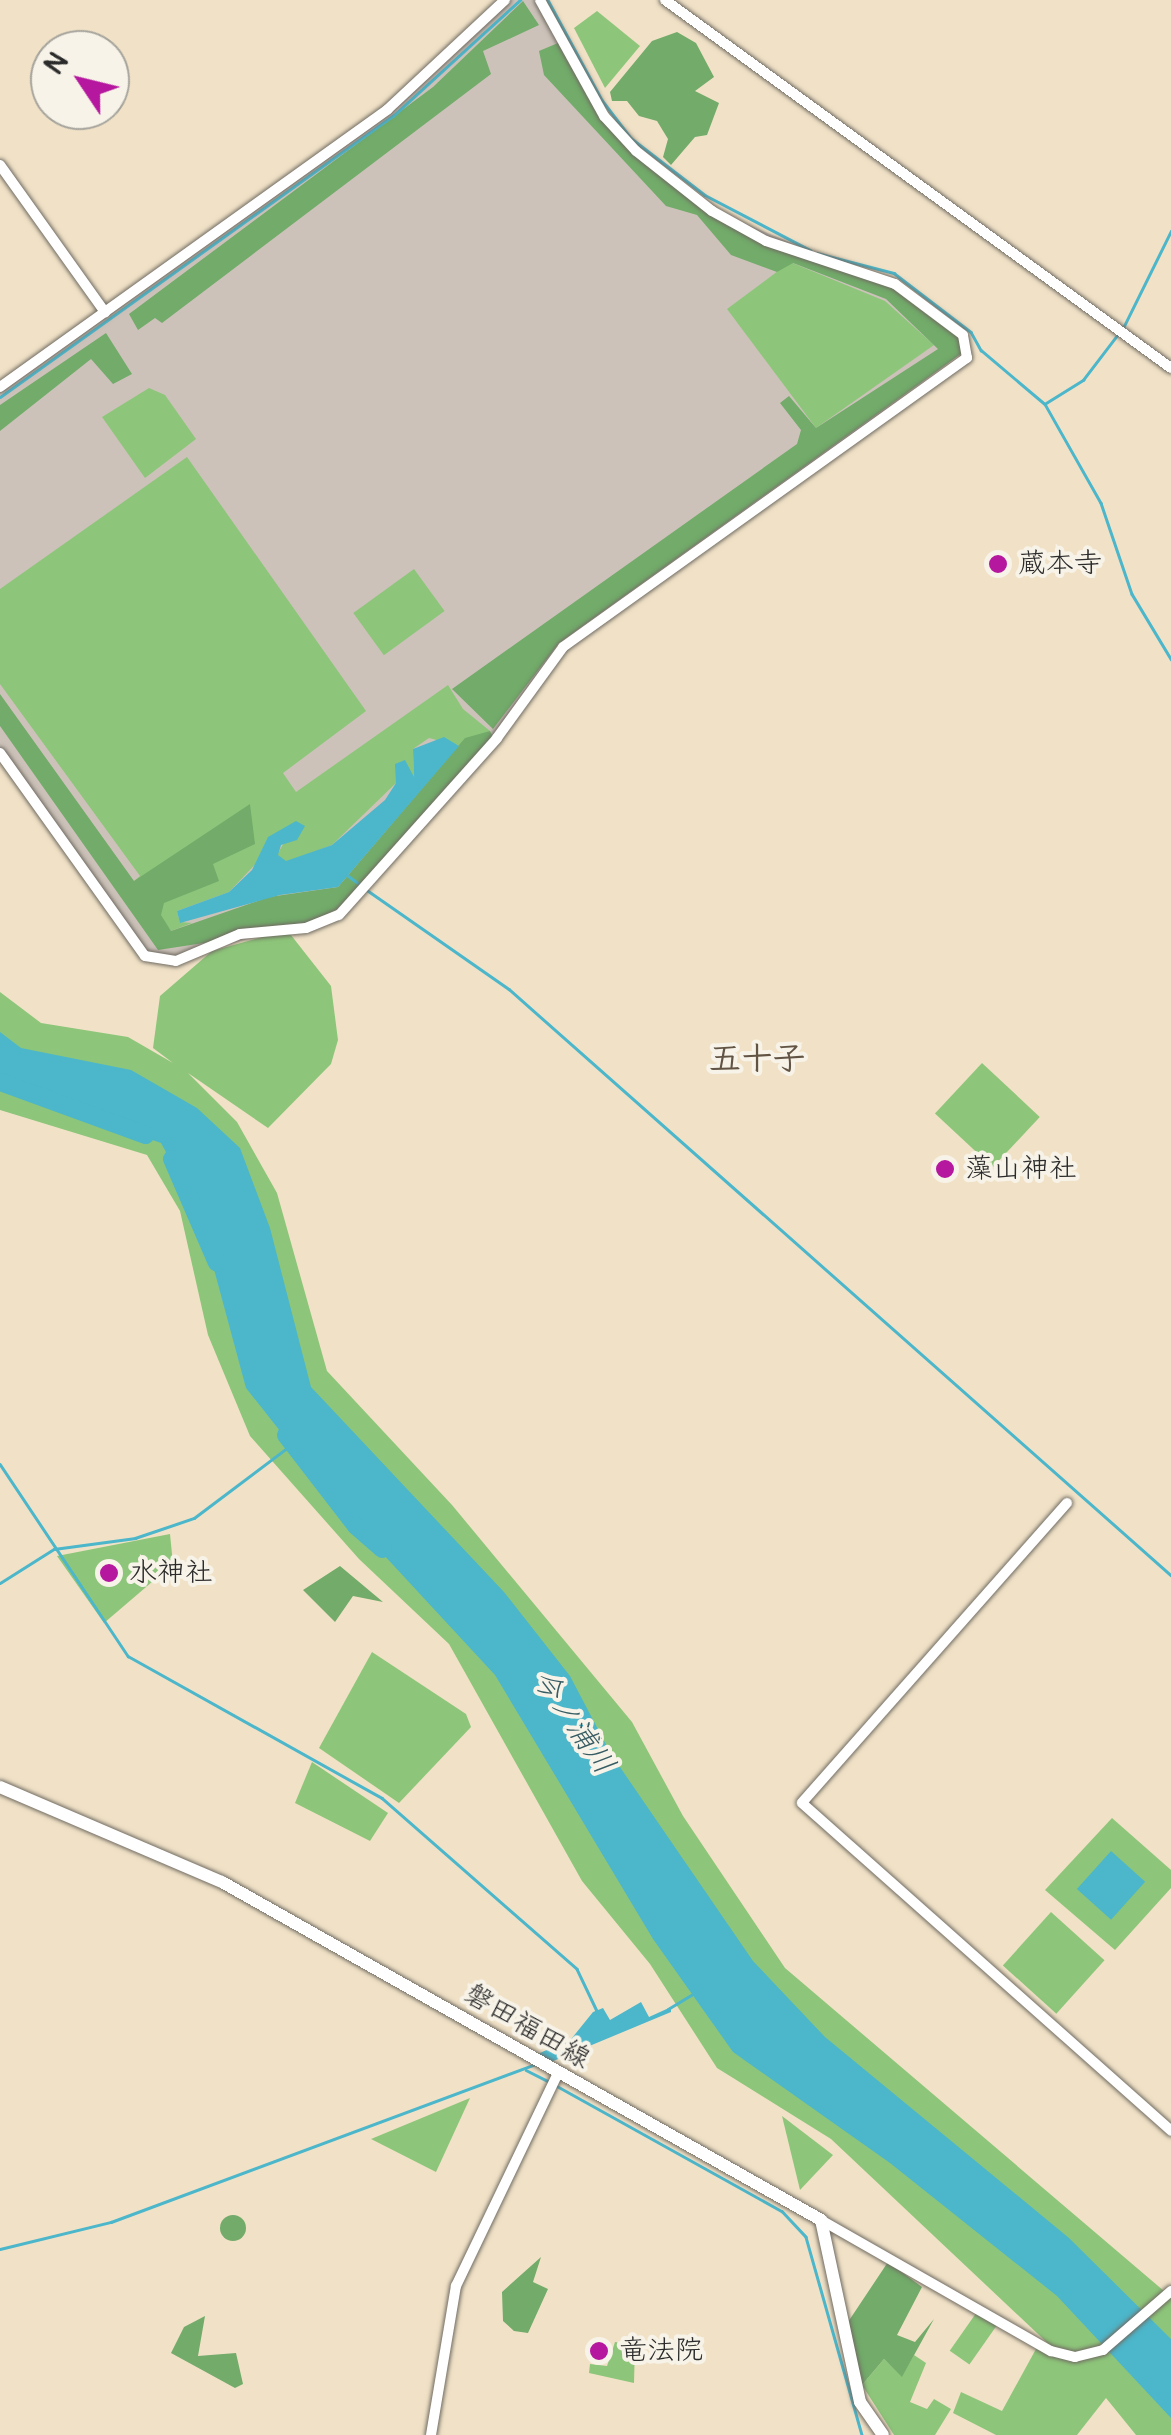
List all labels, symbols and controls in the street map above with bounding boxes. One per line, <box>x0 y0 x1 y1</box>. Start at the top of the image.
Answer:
north arrow <box>30 30 130 130</box>
text: N <box>37 46 76 81</box>
place label: 蔵本寺 <box>1018 547 1102 581</box>
marker: 蔵本寺 <box>987 553 1009 575</box>
district label: 五十子 <box>709 1040 805 1078</box>
place label: 藻山神社 <box>965 1152 1077 1186</box>
marker: 藻山神社 <box>934 1158 956 1180</box>
place label: 水神社 <box>129 1556 213 1590</box>
marker: 水神社 <box>98 1562 120 1584</box>
water label: 今ノ浦川 <box>524 1663 622 1781</box>
street label: 磐田福田線 <box>458 1977 596 2077</box>
place label: 竜法院 <box>619 2334 703 2368</box>
marker: 竜法院 <box>588 2340 610 2362</box>

